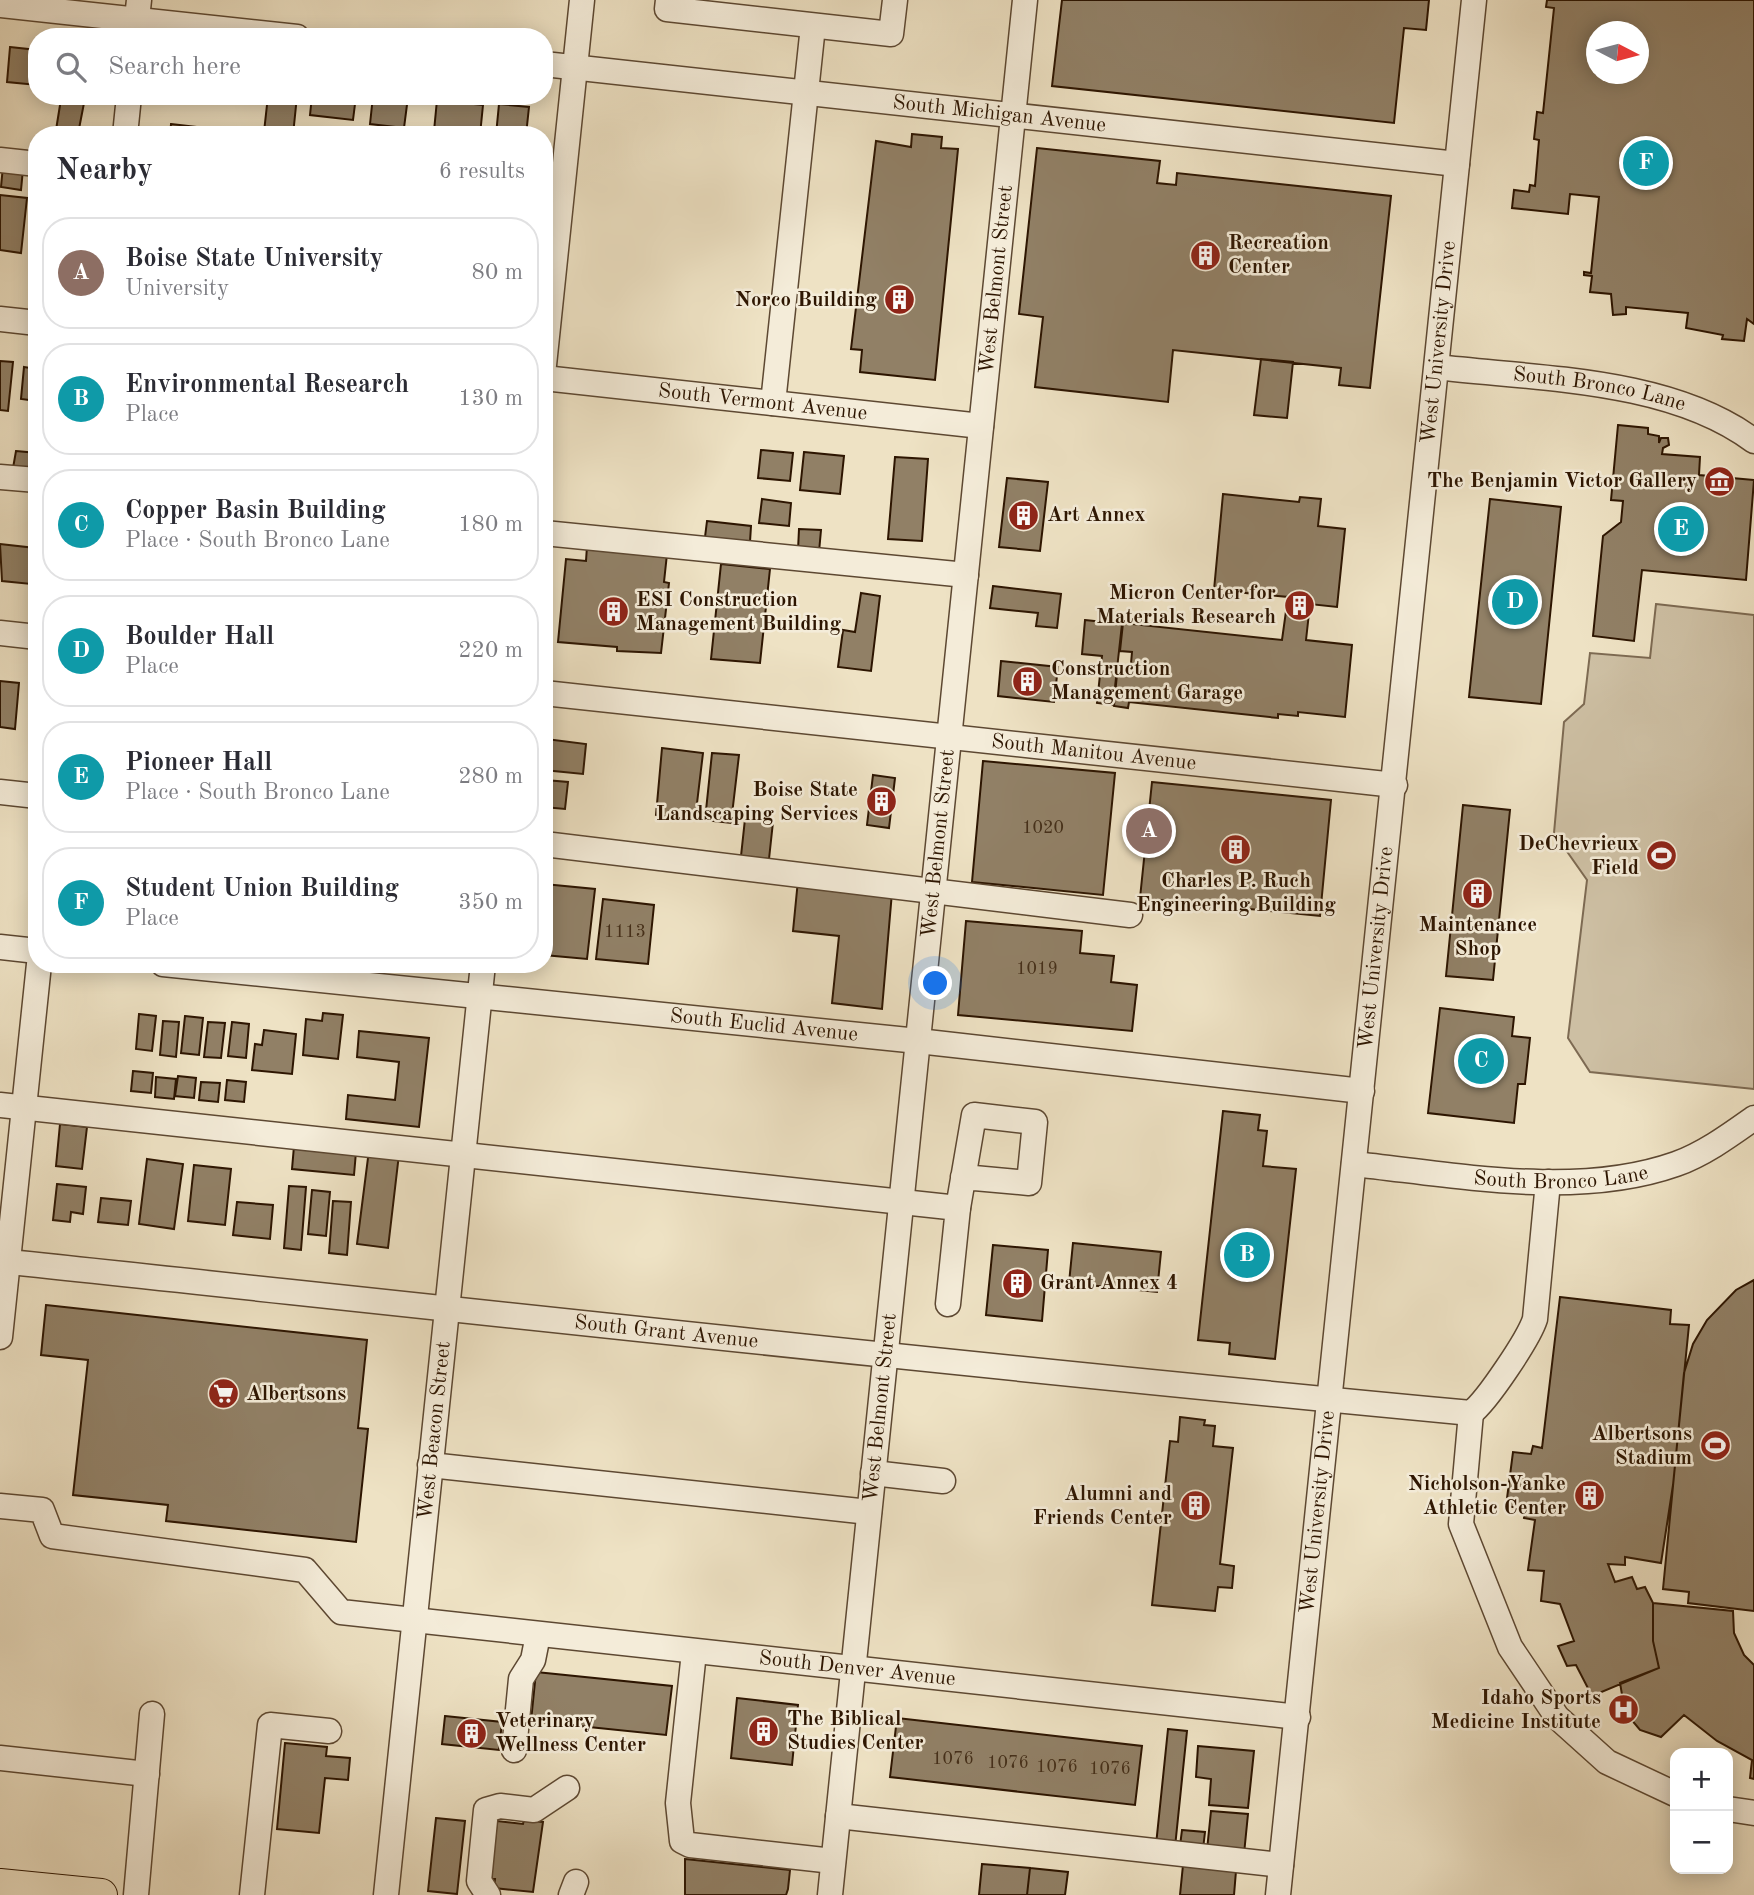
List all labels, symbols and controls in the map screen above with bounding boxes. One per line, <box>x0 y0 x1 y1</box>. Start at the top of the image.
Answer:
north arrow <box>1586 21 1649 84</box>
search box <box>28 28 553 105</box>
icon: search <box>52 48 90 86</box>
text: Search here <box>108 54 241 80</box>
street label: South Michigan Avenue <box>891 92 1107 136</box>
pin: F <box>1623 137 1669 189</box>
text: Nearby <box>56 156 153 186</box>
text: 6 results <box>439 160 525 183</box>
street label: West Belmont Street <box>976 184 1016 375</box>
place label: Recreation Center <box>1228 233 1329 278</box>
building icon: Recreation Center <box>1188 238 1222 272</box>
street label: West University Drive <box>1418 240 1460 445</box>
text: Boise State University <box>125 246 383 272</box>
text: A <box>72 261 90 284</box>
text: 80 m <box>472 261 523 284</box>
text: University <box>125 277 229 300</box>
building icon: Norco Building <box>883 283 917 317</box>
place label: Norco Building <box>735 290 877 311</box>
street label: South Bronco Lane <box>1512 364 1688 415</box>
text: Environmental Research <box>125 372 409 398</box>
street label: South Vermont Avenue <box>657 380 868 424</box>
text: B <box>73 387 89 410</box>
text: 130 m <box>458 387 523 410</box>
text: Place <box>125 403 179 426</box>
museum icon: The Benjamin Victor Gallery <box>1703 464 1737 498</box>
place label: The Benjamin Victor Gallery <box>1427 471 1697 492</box>
text: Copper Basin Building <box>125 498 386 524</box>
building icon: Art Annex <box>1007 498 1041 532</box>
pin: E <box>1658 503 1704 555</box>
place label: Art Annex <box>1047 505 1146 526</box>
text: C <box>73 513 89 536</box>
text: 180 m <box>458 513 523 536</box>
text: Place · South Bronco Lane <box>125 529 390 552</box>
pin: D <box>1492 576 1538 628</box>
place label: Micron Center for Materials Research <box>1096 583 1276 628</box>
building icon: Micron Center for Materials Research <box>1282 588 1316 622</box>
place label: ESI Construction Management Building <box>636 590 841 635</box>
building icon: ESI Construction Management Building <box>596 595 630 629</box>
text: Boulder Hall <box>125 624 274 650</box>
text: D <box>72 639 90 662</box>
text: 220 m <box>458 639 523 662</box>
text: Place <box>125 655 179 678</box>
place label: Construction Management Garage <box>1051 659 1243 704</box>
building icon: Construction Management Garage <box>1011 664 1045 698</box>
street label: South Manitou Avenue <box>990 731 1197 774</box>
street label: West Belmont Street <box>918 748 958 939</box>
text: Pioneer Hall <box>125 750 272 776</box>
text: E <box>73 765 89 788</box>
text: 280 m <box>458 765 523 788</box>
place label: Boise State Landscaping Services <box>656 780 858 825</box>
text: Place · South Bronco Lane <box>125 781 390 804</box>
building icon: Boise State Landscaping Services <box>864 785 898 819</box>
pin: A <box>1126 805 1172 857</box>
house number: 1020 <box>1022 819 1064 837</box>
building icon: Charles P. Ruch Engineering Building <box>1219 832 1253 866</box>
place label: DeChevrieux Field <box>1518 834 1639 879</box>
sports icon: DeChevrieux Field <box>1645 839 1679 873</box>
street label: West University Drive <box>1355 846 1397 1051</box>
place label: Charles P. Ruch Engineering Building <box>1136 871 1336 916</box>
text: Student Union Building <box>125 876 399 902</box>
building icon: Maintenance Shop <box>1461 876 1495 910</box>
text: F <box>73 891 89 914</box>
text: 350 m <box>458 891 523 914</box>
text: Place <box>125 907 179 930</box>
place label: Maintenance Shop <box>1419 915 1537 960</box>
house number: 1113 <box>604 923 646 941</box>
house number: 1019 <box>1016 960 1058 978</box>
your location <box>918 966 952 1000</box>
street label: South Euclid Avenue <box>669 1005 859 1045</box>
pin: C <box>1458 1035 1504 1087</box>
street label: South Bronco Lane <box>1473 1162 1650 1193</box>
pin: B <box>1224 1229 1270 1281</box>
building icon: Grant Annex 4 <box>1000 1266 1034 1300</box>
place label: Grant Annex 4 <box>1040 1273 1178 1294</box>
street label: South Grant Avenue <box>573 1312 759 1352</box>
street label: West Belmont Street <box>860 1312 900 1503</box>
street label: West Beacon Street <box>415 1340 454 1521</box>
supermarket icon: Albertsons <box>206 1377 240 1411</box>
place label: Albertsons <box>246 1384 346 1405</box>
street label: West University Drive <box>1297 1410 1339 1615</box>
place label: Albertsons Stadium <box>1592 1424 1692 1469</box>
sports icon: Albertsons Stadium <box>1698 1429 1732 1463</box>
place label: Nicholson-Yanke Athletic Center <box>1408 1474 1566 1519</box>
building icon: Nicholson-Yanke Athletic Center <box>1572 1479 1606 1513</box>
place label: Alumni and Friends Center <box>1033 1484 1172 1529</box>
building icon: Alumni and Friends Center <box>1178 1489 1212 1523</box>
street label: South Denver Avenue <box>758 1647 957 1690</box>
place label: Idaho Sports Medicine Institute <box>1431 1688 1601 1733</box>
hospital icon: Idaho Sports Medicine Institute <box>1607 1693 1641 1727</box>
place label: The Biblical Studies Center <box>787 1709 924 1754</box>
place label: Veterinary Wellness Center <box>495 1711 646 1756</box>
building icon: The Biblical Studies Center <box>747 1714 781 1748</box>
building icon: Veterinary Wellness Center <box>455 1716 489 1750</box>
map controls <box>1670 1748 1733 1874</box>
button: + <box>1670 1748 1733 1811</box>
house number: 1076 <box>932 1750 974 1768</box>
house number: 1076 <box>987 1754 1029 1772</box>
house number: 1076 <box>1036 1758 1078 1776</box>
house number: 1076 <box>1089 1760 1131 1778</box>
button: − <box>1670 1811 1733 1874</box>

